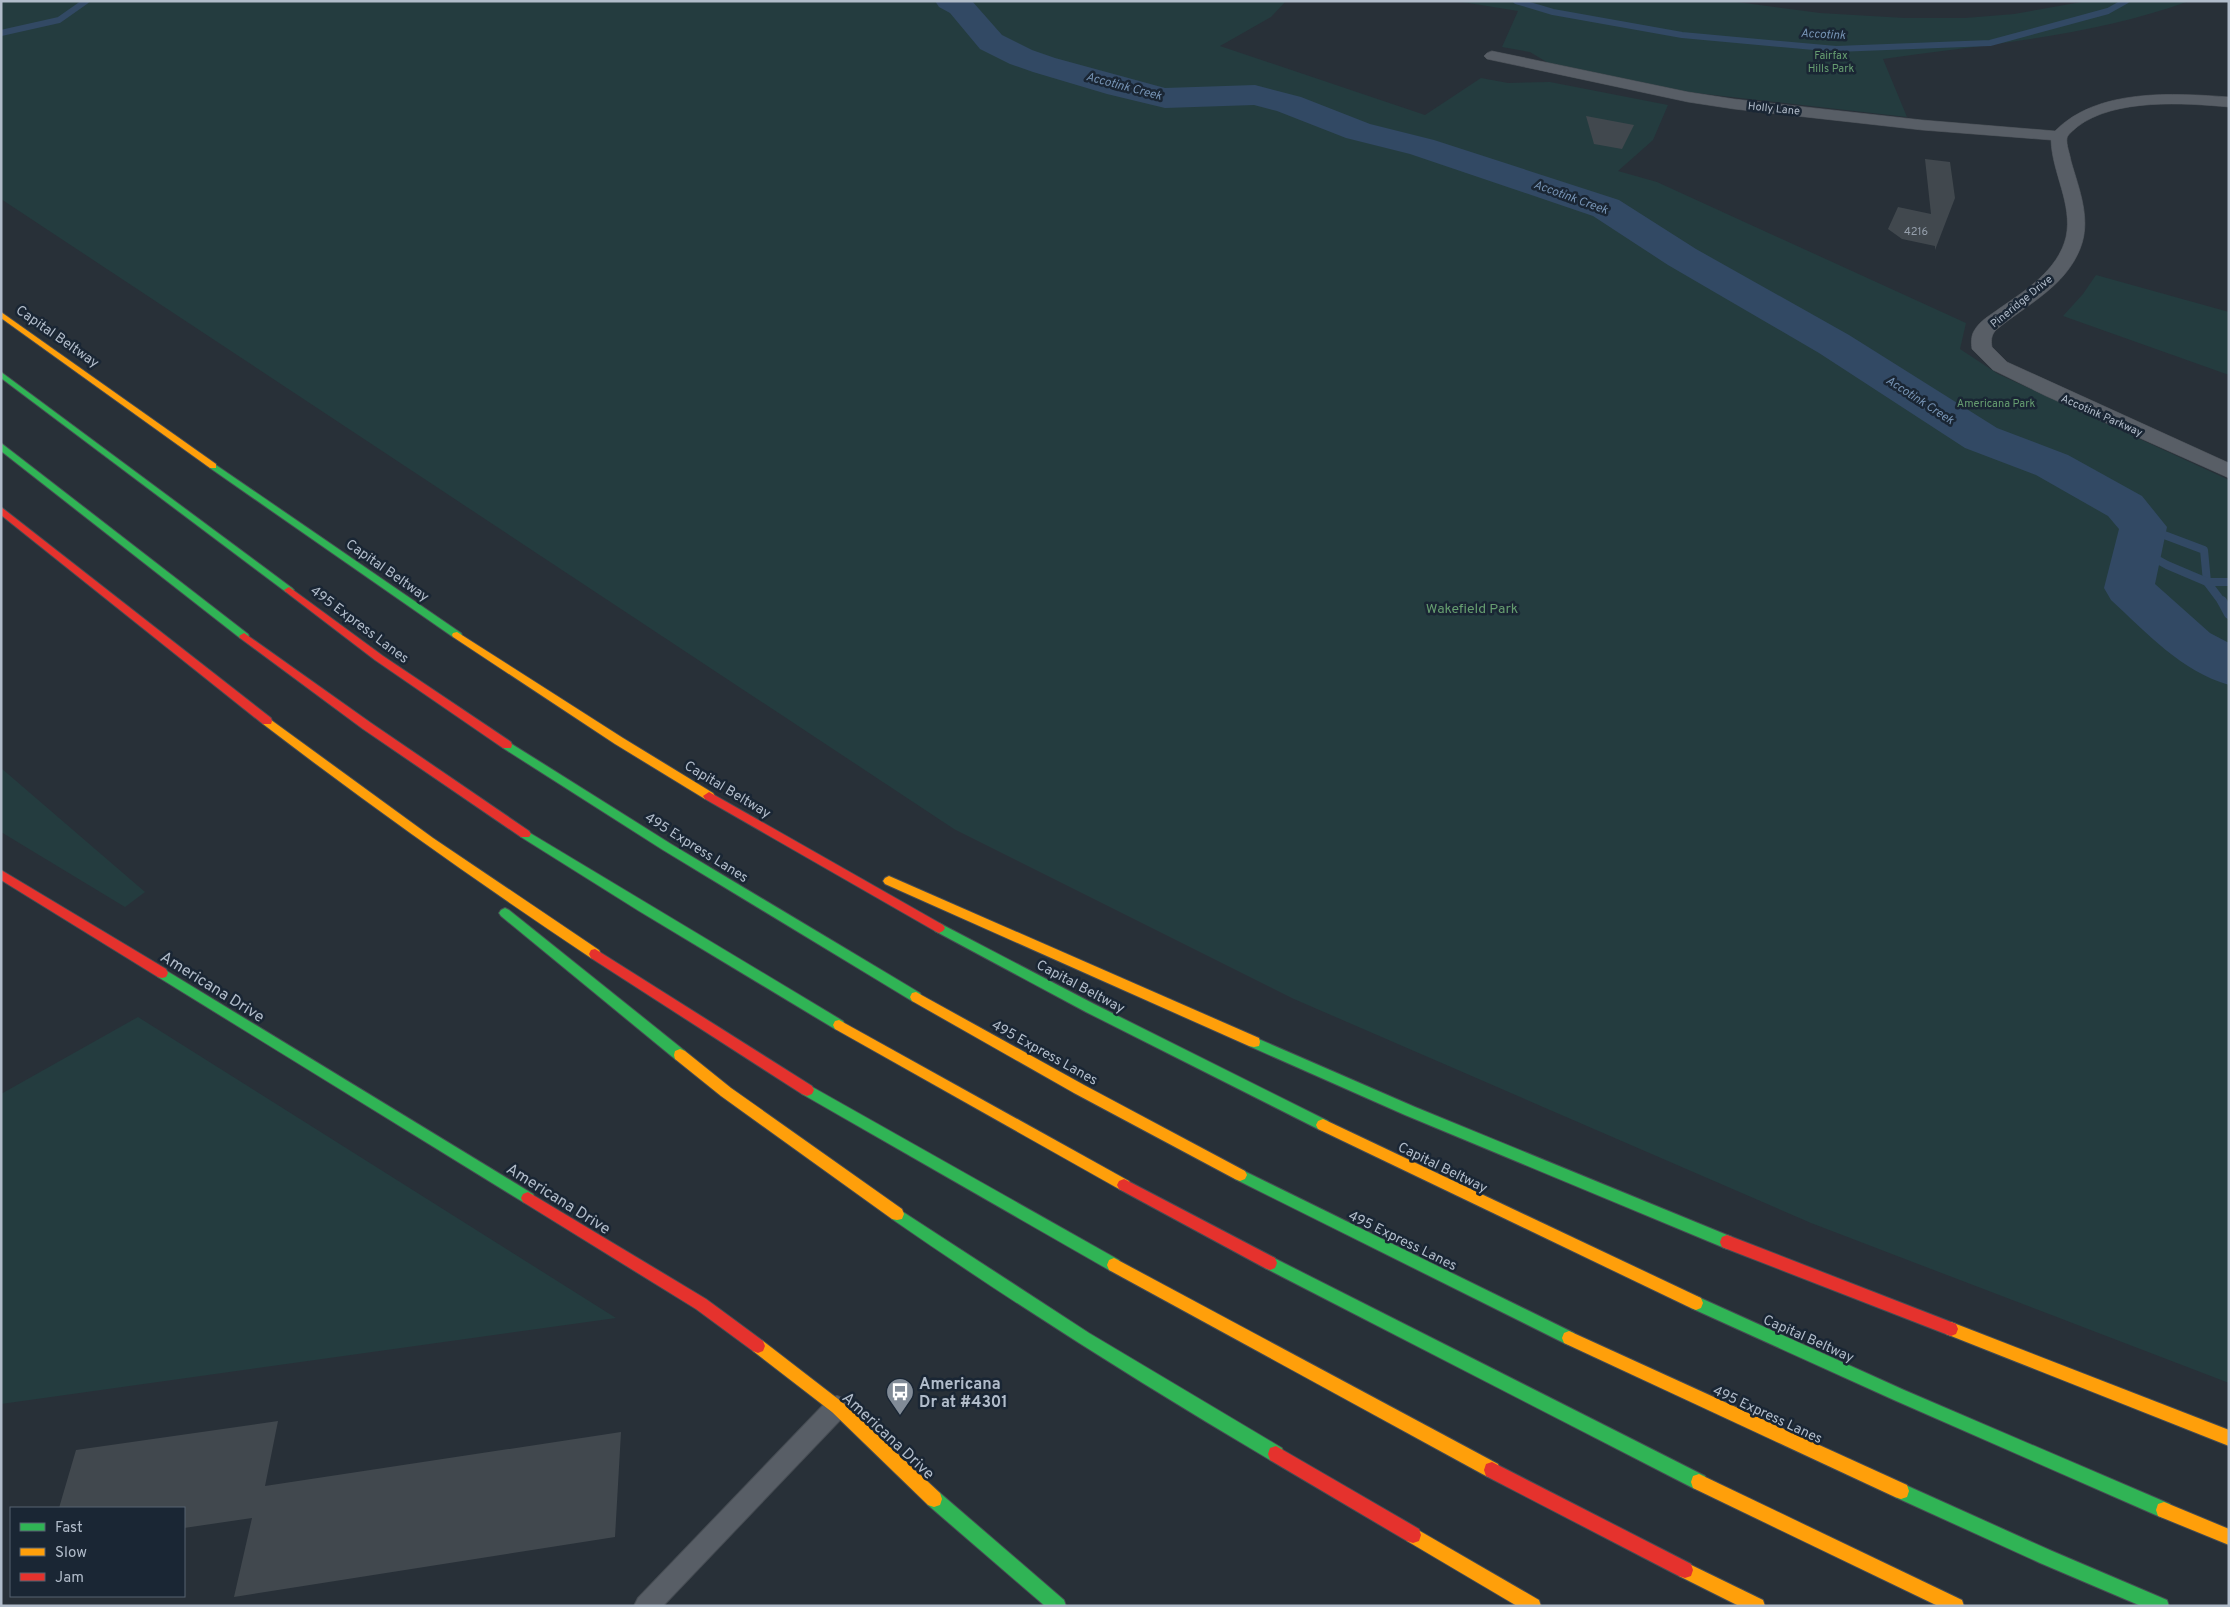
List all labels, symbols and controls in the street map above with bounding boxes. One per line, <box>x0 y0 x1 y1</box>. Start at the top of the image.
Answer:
water label: Accotink <box>1800 26 1847 44</box>
park label: Fairfax Hills Park <box>1808 49 1855 76</box>
water label: Accotink Creek <box>1084 69 1164 105</box>
street label: Holly Lane <box>1747 99 1801 119</box>
water label: Accotink Creek <box>1531 177 1611 219</box>
house number: 4216 <box>1904 225 1928 239</box>
street label: Pineridge Drive <box>1988 272 2056 331</box>
street label: Capital Beltway <box>12 302 102 372</box>
water label: Accotink Creek <box>1882 373 1957 429</box>
street label: Accotink Parkway <box>2059 392 2145 440</box>
park label: Americana Park <box>1957 397 2035 411</box>
street label: Capital Beltway <box>342 536 432 606</box>
street label: 495 Express Lanes <box>307 583 412 668</box>
park label: Wakefield Park <box>1426 601 1518 618</box>
street label: Capital Beltway <box>681 758 773 823</box>
street label: 495 Express Lanes <box>641 810 751 887</box>
street label: Americana Drive <box>156 948 268 1028</box>
street label: Capital Beltway <box>1033 957 1127 1018</box>
street label: 495 Express Lanes <box>988 1017 1100 1090</box>
street label: Capital Beltway <box>1395 1139 1490 1197</box>
street label: Americana Drive <box>502 1160 614 1240</box>
street label: 495 Express Lanes <box>1345 1208 1459 1275</box>
street label: Capital Beltway <box>1760 1312 1856 1367</box>
place label: Americana Dr at #4301 <box>919 1375 1008 1413</box>
bus stop icon: Americana Dr at #4301 <box>885 1377 915 1416</box>
street label: 495 Express Lanes <box>1710 1383 1825 1448</box>
street label: Americana Drive <box>837 1388 938 1484</box>
legend <box>10 1507 185 1597</box>
text: Fast <box>55 1519 83 1538</box>
text: Slow <box>55 1544 87 1563</box>
text: Jam <box>55 1569 84 1588</box>

